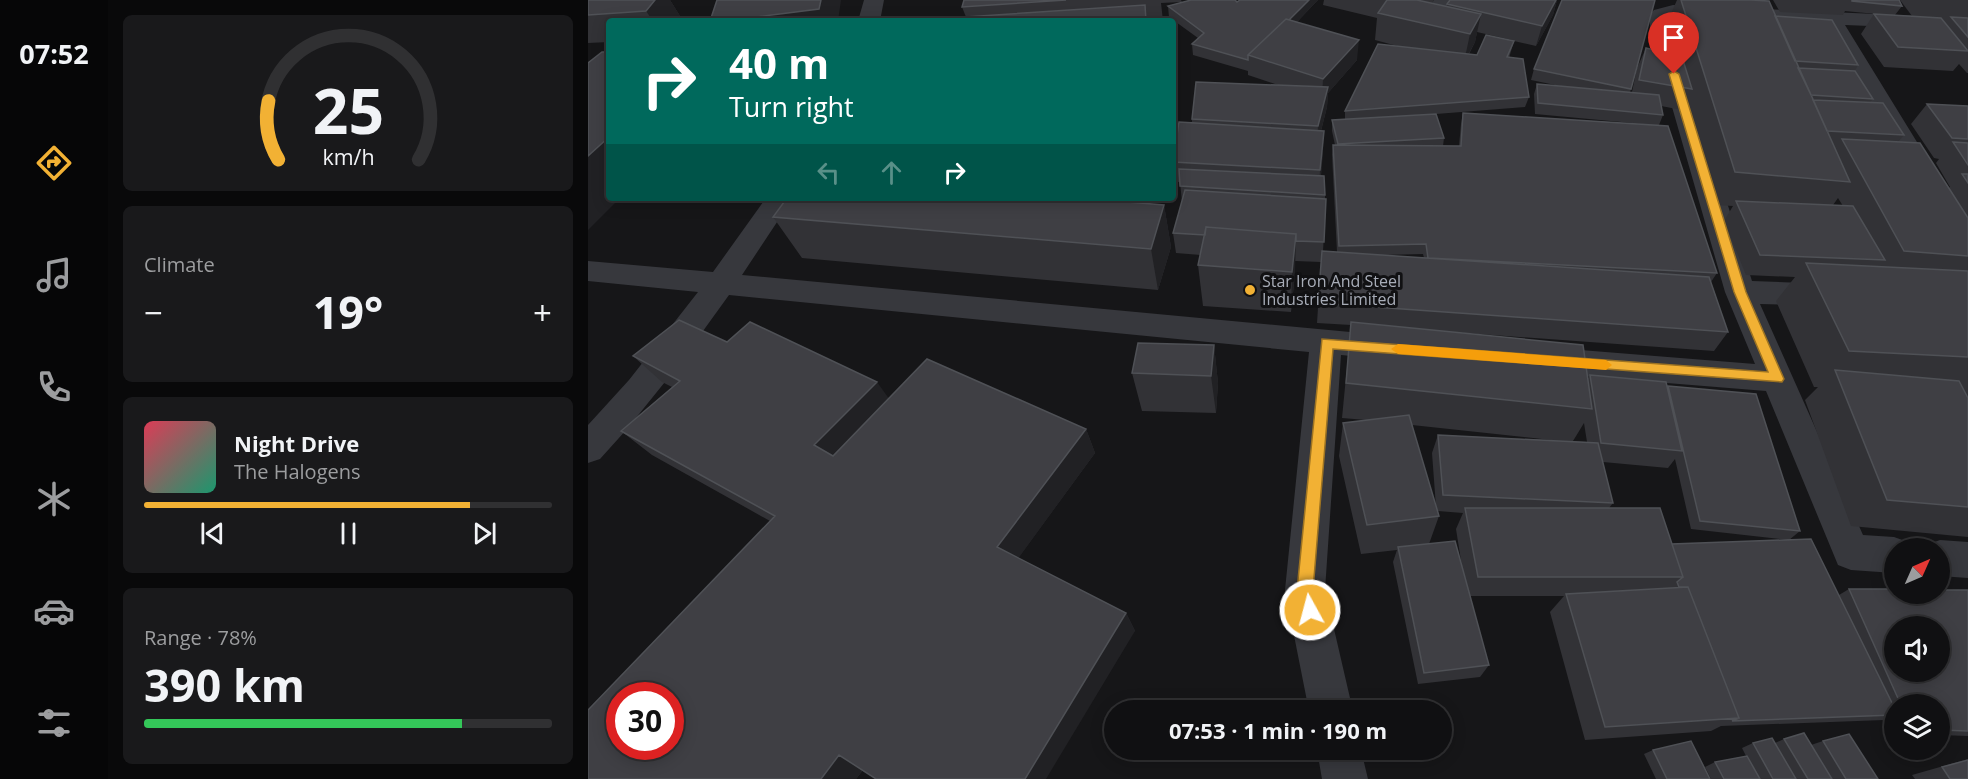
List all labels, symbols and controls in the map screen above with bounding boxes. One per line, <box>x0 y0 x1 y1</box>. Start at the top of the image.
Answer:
pin <box>1648 12 1699 74</box>
icon: arrive <box>1657 21 1690 54</box>
text: 40 m <box>729 34 829 91</box>
text: 07:52 <box>19 35 89 72</box>
icon: right <box>630 42 708 120</box>
text: 25 <box>312 67 384 152</box>
text: Turn right <box>729 88 854 125</box>
icon: directions <box>33 142 75 184</box>
text: km/h <box>322 142 374 171</box>
icon: left <box>812 156 845 189</box>
icon: ahead <box>875 156 908 189</box>
icon: right <box>938 156 971 189</box>
text: Climate <box>144 251 215 278</box>
icon: music <box>33 254 75 296</box>
place label: Star Iron And Steel Industries Limited <box>1262 270 1401 310</box>
text: 19° <box>313 281 383 342</box>
marker: Star Iron And Steel Industries Limited <box>1243 283 1257 297</box>
text: − <box>144 290 163 335</box>
text: + <box>533 290 552 335</box>
icon: phone <box>33 366 75 408</box>
text: Night Drive <box>234 428 359 458</box>
text: The Halogens <box>234 458 361 485</box>
icon: climate <box>33 478 75 520</box>
icon: previous <box>196 517 229 550</box>
icon: pause <box>332 517 365 550</box>
icon: next <box>468 517 501 550</box>
north arrow <box>1884 538 1950 604</box>
map controls <box>1884 538 1950 760</box>
position arrow <box>1278 578 1342 642</box>
icon: car <box>33 590 75 632</box>
button: sound <box>1884 616 1950 682</box>
text: Range · 78% <box>144 624 257 651</box>
text: 390 km <box>144 654 305 715</box>
speed limit sign: 30 <box>606 682 684 760</box>
button: layers <box>1884 694 1950 760</box>
icon: filters <box>33 702 75 744</box>
text: 07:53 · 1 min · 190 m <box>1169 715 1387 745</box>

